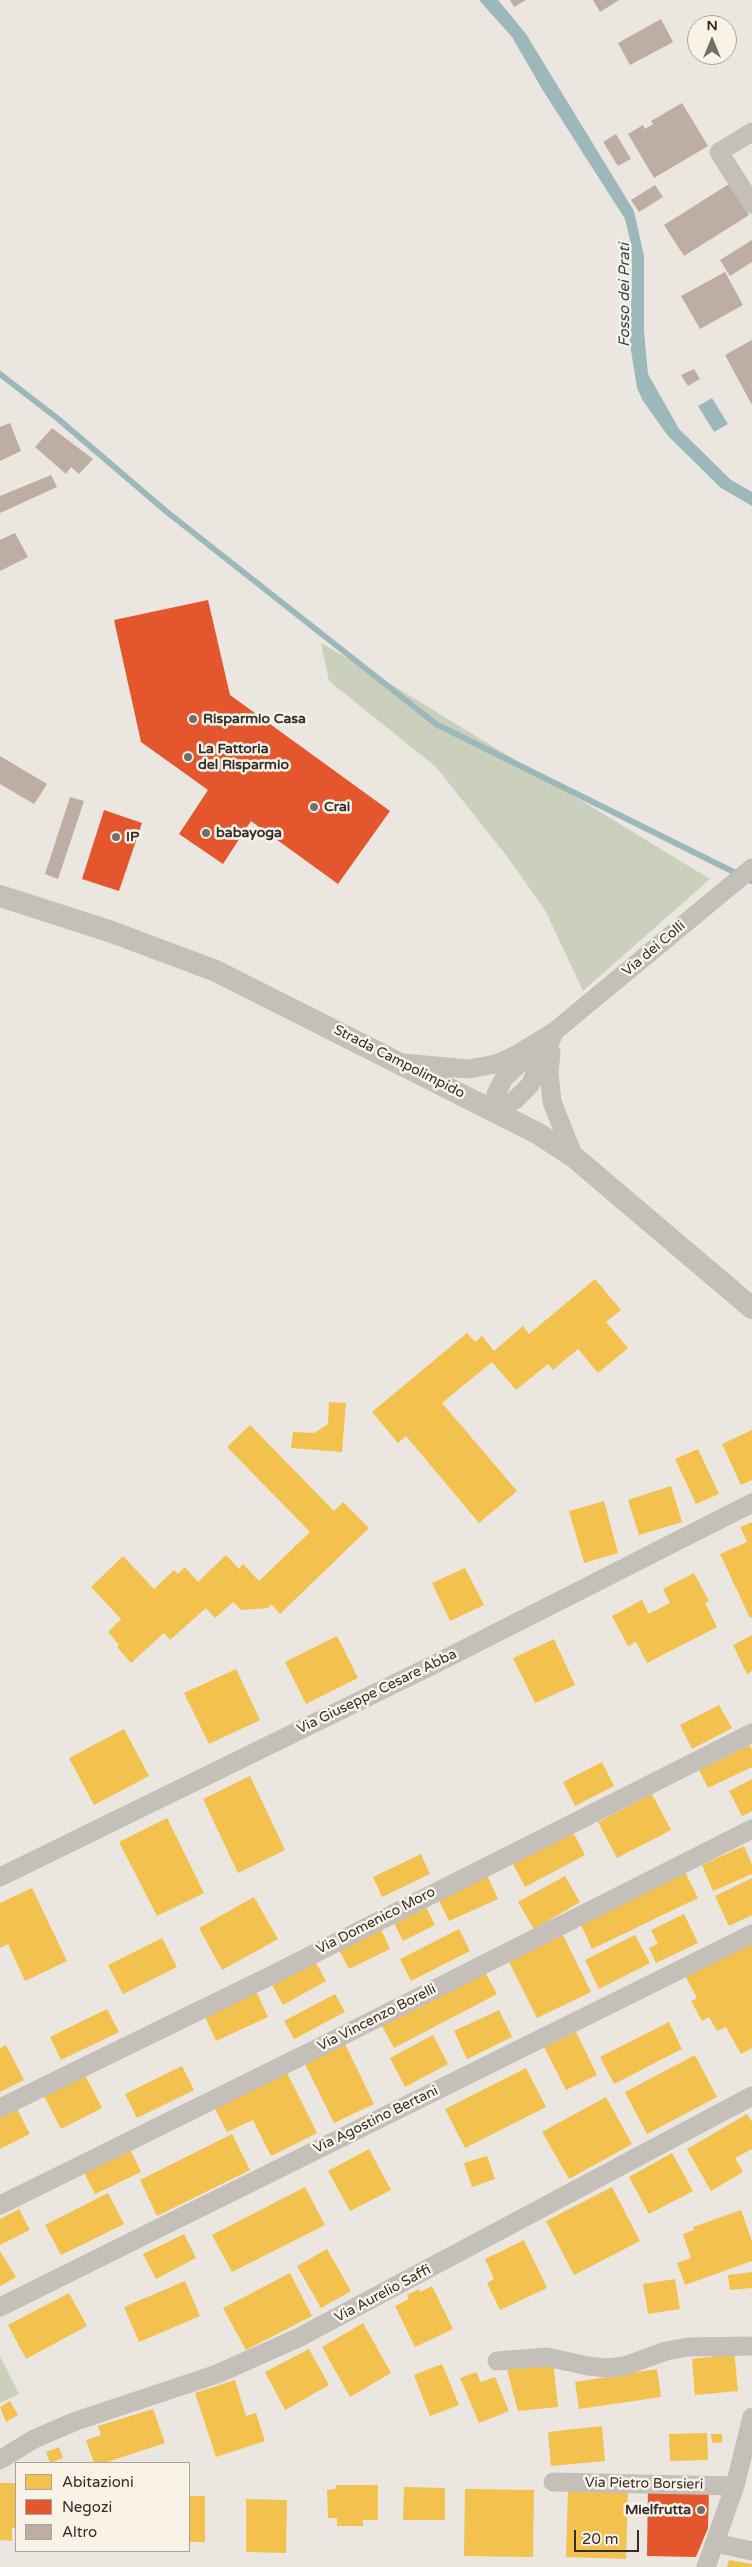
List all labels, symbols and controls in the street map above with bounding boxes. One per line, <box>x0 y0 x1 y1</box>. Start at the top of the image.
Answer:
north arrow <box>687 15 737 65</box>
text: N <box>706 17 718 34</box>
water label: Fosso dei Prati <box>616 243 634 347</box>
place label: Risparmio Casa <box>203 711 306 727</box>
marker: Risparmio Casa <box>187 713 199 725</box>
place label: La Fattoria del Risparmio <box>198 741 289 774</box>
marker: La Fattoria del Risparmio <box>182 751 194 763</box>
place label: Crai <box>324 799 350 815</box>
marker: Crai <box>308 801 320 813</box>
place label: babayoga <box>216 825 282 841</box>
marker: babayoga <box>200 827 212 839</box>
place label: IP <box>126 829 139 845</box>
marker: IP <box>110 831 122 843</box>
street label: Via dei Colli <box>619 918 689 980</box>
street label: Strada Campolimpido <box>331 1022 467 1102</box>
street label: Via Giuseppe Cesare Abba <box>294 1646 460 1738</box>
street label: Via Domenico Moro <box>314 1884 438 1958</box>
street label: Via Vincenzo Borelli <box>315 1981 439 2055</box>
street label: Via Agostino Bertani <box>311 2083 441 2157</box>
street label: Via Aurelio Saffi <box>332 2262 434 2326</box>
legend <box>15 2462 190 2552</box>
text: Abitazioni <box>62 2473 134 2491</box>
street label: Via Pietro Borsieri <box>585 2475 703 2493</box>
text: Negozi <box>62 2498 112 2516</box>
place label: Mielfrutta <box>625 2502 691 2518</box>
marker: Mielfrutta <box>695 2504 707 2516</box>
scale bar <box>577 2520 642 2552</box>
text: Altro <box>62 2523 97 2541</box>
text: 20 m <box>582 2530 619 2548</box>

